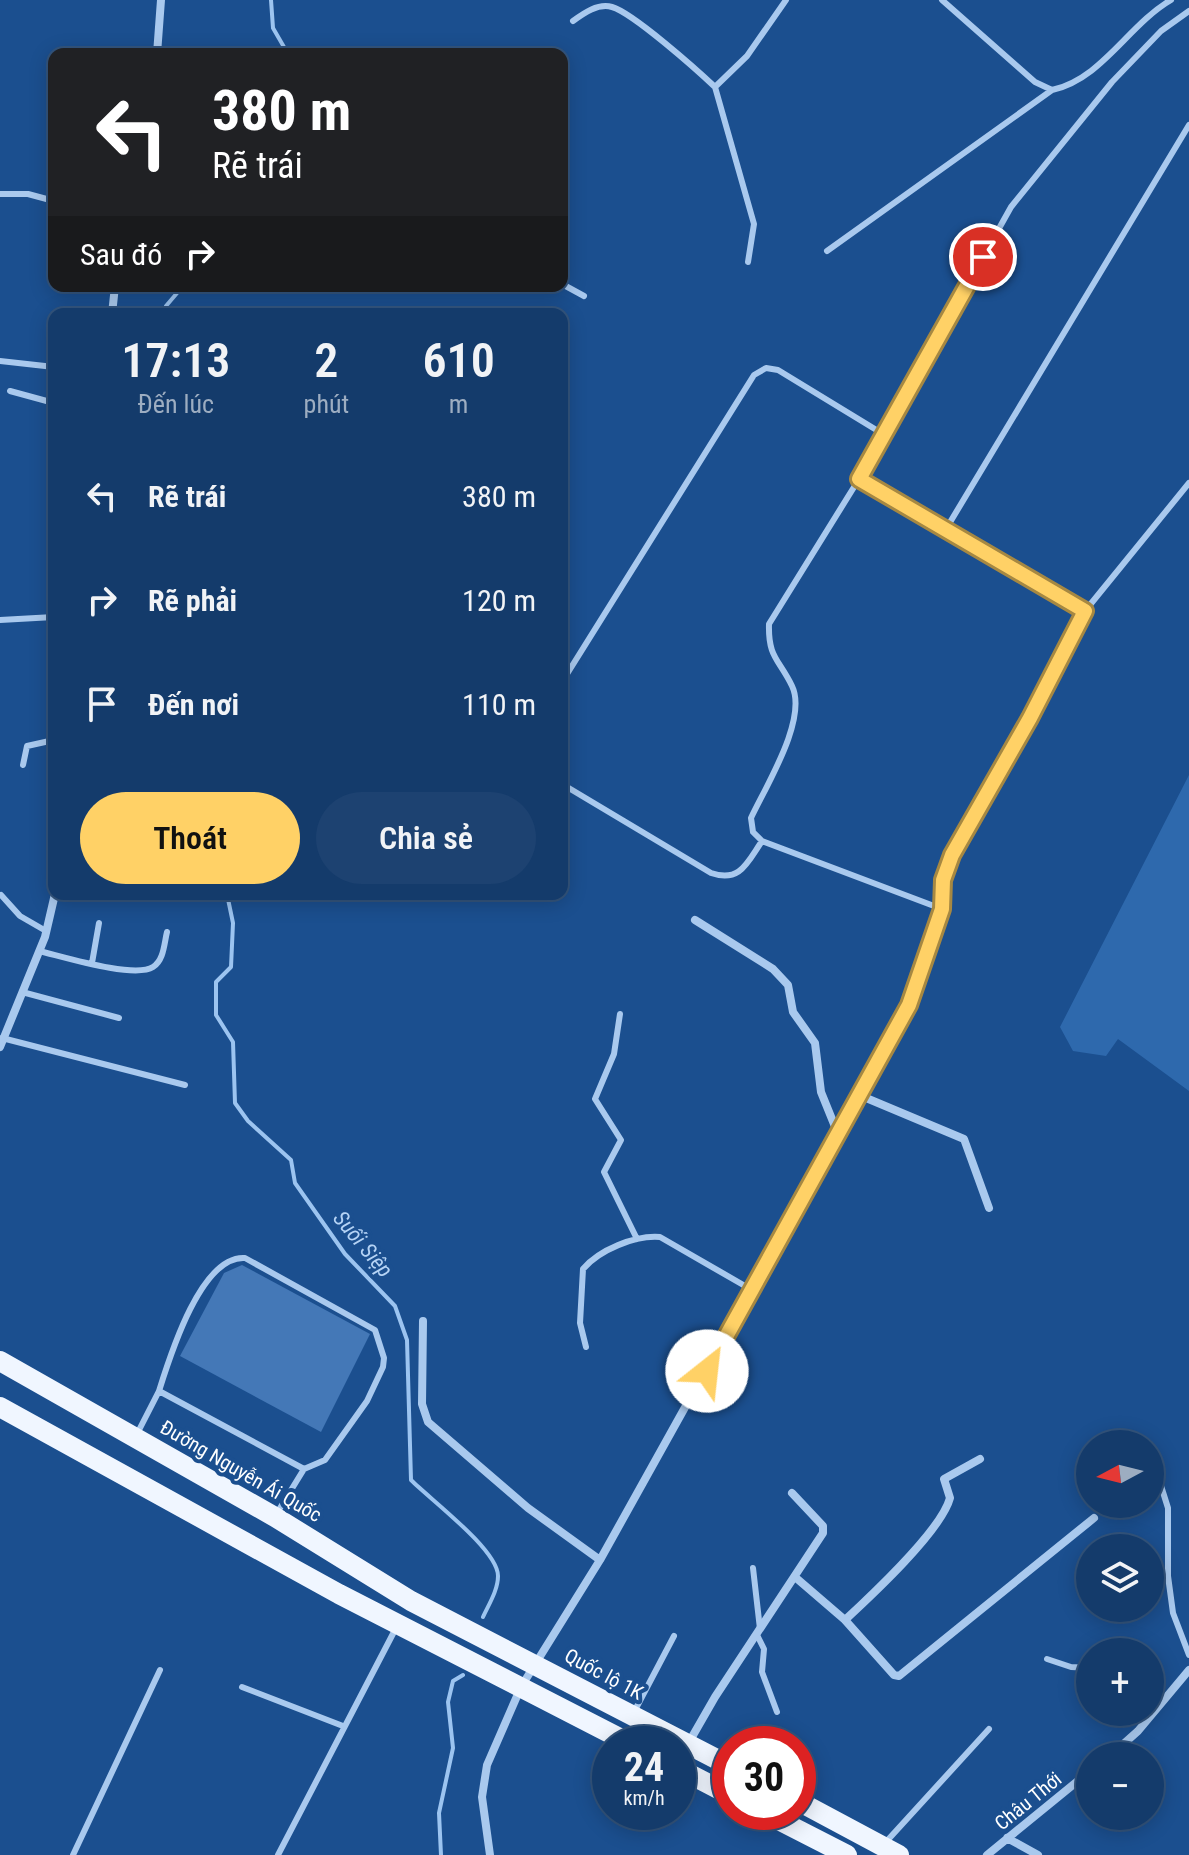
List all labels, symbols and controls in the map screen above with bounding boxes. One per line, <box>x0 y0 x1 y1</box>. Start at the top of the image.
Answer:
text: 380 m <box>212 78 351 144</box>
icon: left <box>80 80 184 184</box>
text: Rẽ trái <box>212 145 303 187</box>
pin <box>949 223 1017 291</box>
icon: right <box>178 232 222 276</box>
icon: arrive <box>961 235 1005 279</box>
text: Sau đó <box>80 237 162 272</box>
text: 17:13 <box>121 332 230 389</box>
text: 2 <box>314 332 338 389</box>
text: 610 <box>422 332 495 389</box>
text: Đến lúc <box>138 389 214 419</box>
text: phút <box>304 389 349 419</box>
text: m <box>449 389 468 419</box>
icon: left <box>80 474 124 518</box>
text: Rẽ trái <box>148 479 226 514</box>
text: 380 m <box>462 479 536 514</box>
icon: right <box>80 578 124 622</box>
text: Rẽ phải <box>148 583 237 618</box>
text: 120 m <box>462 583 536 618</box>
icon: arrive <box>80 682 124 726</box>
text: Đến nơi <box>148 687 239 722</box>
text: 110 m <box>462 687 536 722</box>
button: Thoát <box>80 792 300 884</box>
button: Chia sẻ <box>316 792 536 884</box>
water label: Suối Siệp <box>328 1206 398 1282</box>
position arrow <box>665 1329 749 1413</box>
street label: Đường Nguyễn Ái Quốc <box>156 1415 326 1527</box>
north arrow <box>1076 1430 1164 1518</box>
map controls <box>1076 1430 1164 1830</box>
button: layers <box>1076 1534 1164 1622</box>
button: + <box>1076 1638 1164 1726</box>
street label: Quốc lộ 1K <box>561 1643 647 1705</box>
speed limit sign: 30 <box>712 1726 816 1830</box>
button: − <box>1076 1742 1164 1830</box>
text: 24 <box>624 1744 664 1791</box>
street label: Châu Thới <box>990 1767 1066 1835</box>
text: km/h <box>623 1786 665 1810</box>

